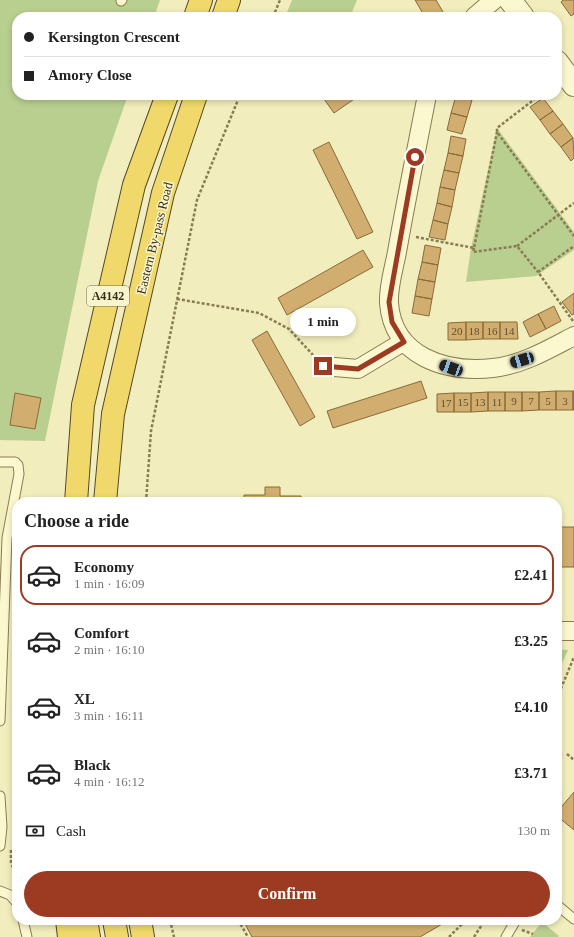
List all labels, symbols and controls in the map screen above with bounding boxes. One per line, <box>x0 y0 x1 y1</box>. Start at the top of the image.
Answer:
text: Kersington Crescent <box>48 29 180 45</box>
text: Amory Close <box>48 67 132 83</box>
route start <box>406 148 424 166</box>
street label: Eastern By-pass Road <box>133 180 176 296</box>
road number: A4142 <box>87 286 129 306</box>
callout: 1 min <box>290 308 356 336</box>
text: 1 min <box>307 314 339 329</box>
house number: 20 <box>452 325 463 337</box>
house number: 18 <box>469 325 480 337</box>
house number: 16 <box>487 325 498 337</box>
house number: 14 <box>504 325 515 337</box>
car <box>509 351 535 369</box>
route end <box>314 357 332 375</box>
car <box>438 358 464 378</box>
house number: 9 <box>511 395 517 407</box>
house number: 7 <box>528 395 534 407</box>
house number: 5 <box>545 395 551 407</box>
house number: 3 <box>562 395 568 407</box>
house number: 15 <box>458 396 469 408</box>
house number: 13 <box>475 396 486 408</box>
house number: 11 <box>492 396 502 408</box>
house number: 17 <box>441 397 452 409</box>
text: Choose a ride <box>24 511 129 531</box>
icon: car <box>26 557 62 593</box>
text: Economy <box>74 559 134 575</box>
text: £2.41 <box>514 567 548 583</box>
text: 1 min · 16:09 <box>74 576 144 591</box>
icon: car <box>26 623 62 659</box>
text: Comfort <box>74 625 129 641</box>
text: £3.25 <box>514 633 548 649</box>
text: 2 min · 16:10 <box>74 642 144 657</box>
icon: car <box>26 689 62 725</box>
text: XL <box>74 691 95 707</box>
text: £4.10 <box>514 699 548 715</box>
text: 3 min · 16:11 <box>74 708 144 723</box>
icon: car <box>26 755 62 791</box>
text: Black <box>74 757 111 773</box>
text: £3.71 <box>514 765 548 781</box>
text: 4 min · 16:12 <box>74 774 144 789</box>
icon: cash <box>24 820 46 842</box>
text: Cash <box>56 823 86 839</box>
text: 130 m <box>517 823 550 838</box>
button: Confirm <box>24 871 550 917</box>

